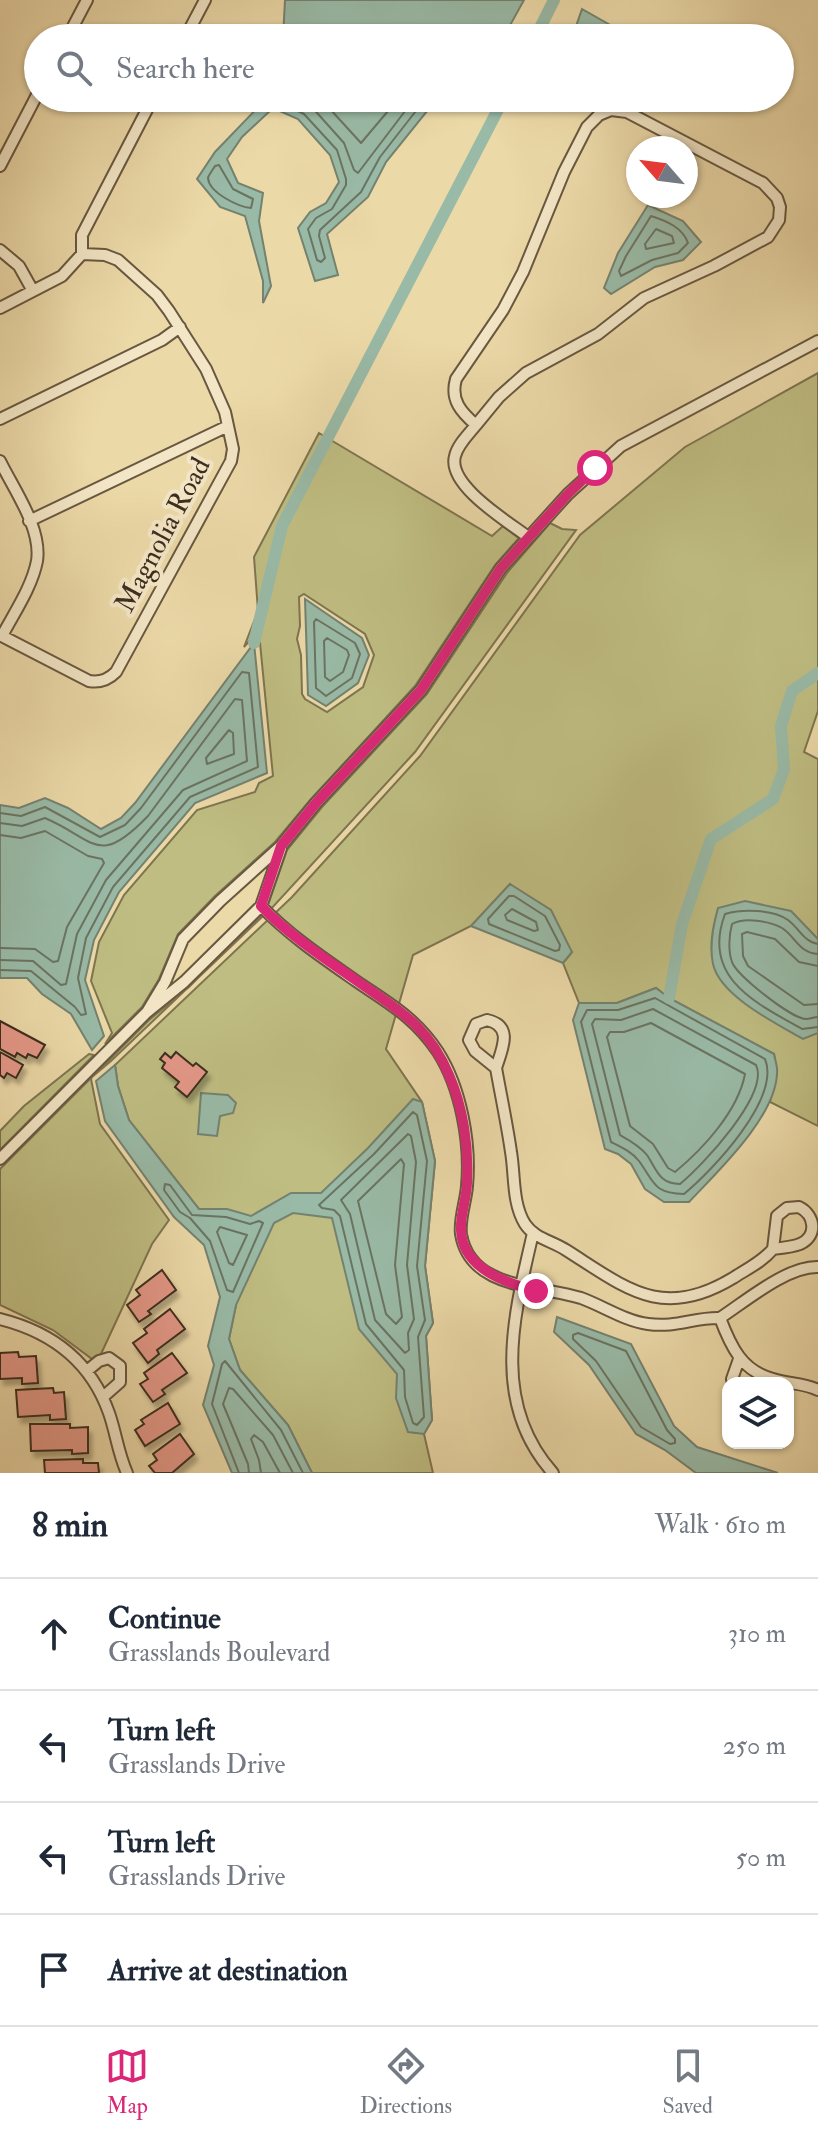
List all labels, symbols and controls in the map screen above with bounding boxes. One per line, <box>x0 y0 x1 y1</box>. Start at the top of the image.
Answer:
search box <box>24 24 794 112</box>
icon: search <box>52 46 96 90</box>
text: Search here <box>116 50 255 87</box>
north arrow <box>626 136 698 208</box>
route start <box>577 450 613 486</box>
street label: Magnolia Road <box>108 451 219 618</box>
route end <box>518 1273 554 1309</box>
map controls <box>722 1377 794 1449</box>
button: layers <box>722 1377 794 1449</box>
text: 8 min <box>32 1504 108 1547</box>
text: Walk · 610 m <box>655 1509 786 1541</box>
text: Continue <box>108 1600 221 1637</box>
icon: ahead <box>32 1612 76 1656</box>
text: 310 m <box>728 1618 786 1650</box>
text: Grasslands Boulevard <box>108 1637 330 1669</box>
text: Turn left <box>108 1712 215 1749</box>
icon: left <box>32 1724 76 1768</box>
text: 250 m <box>723 1730 786 1762</box>
text: Grasslands Drive <box>108 1749 285 1781</box>
text: Turn left <box>108 1824 215 1861</box>
icon: left <box>32 1836 76 1880</box>
text: 50 m <box>736 1842 786 1874</box>
text: Grasslands Drive <box>108 1861 285 1893</box>
icon: arrive <box>32 1948 76 1992</box>
text: Arrive at destination <box>108 1952 348 1989</box>
tab: Map <box>105 2044 149 2120</box>
tab: Directions <box>360 2044 452 2120</box>
tab: Saved <box>663 2044 713 2120</box>

